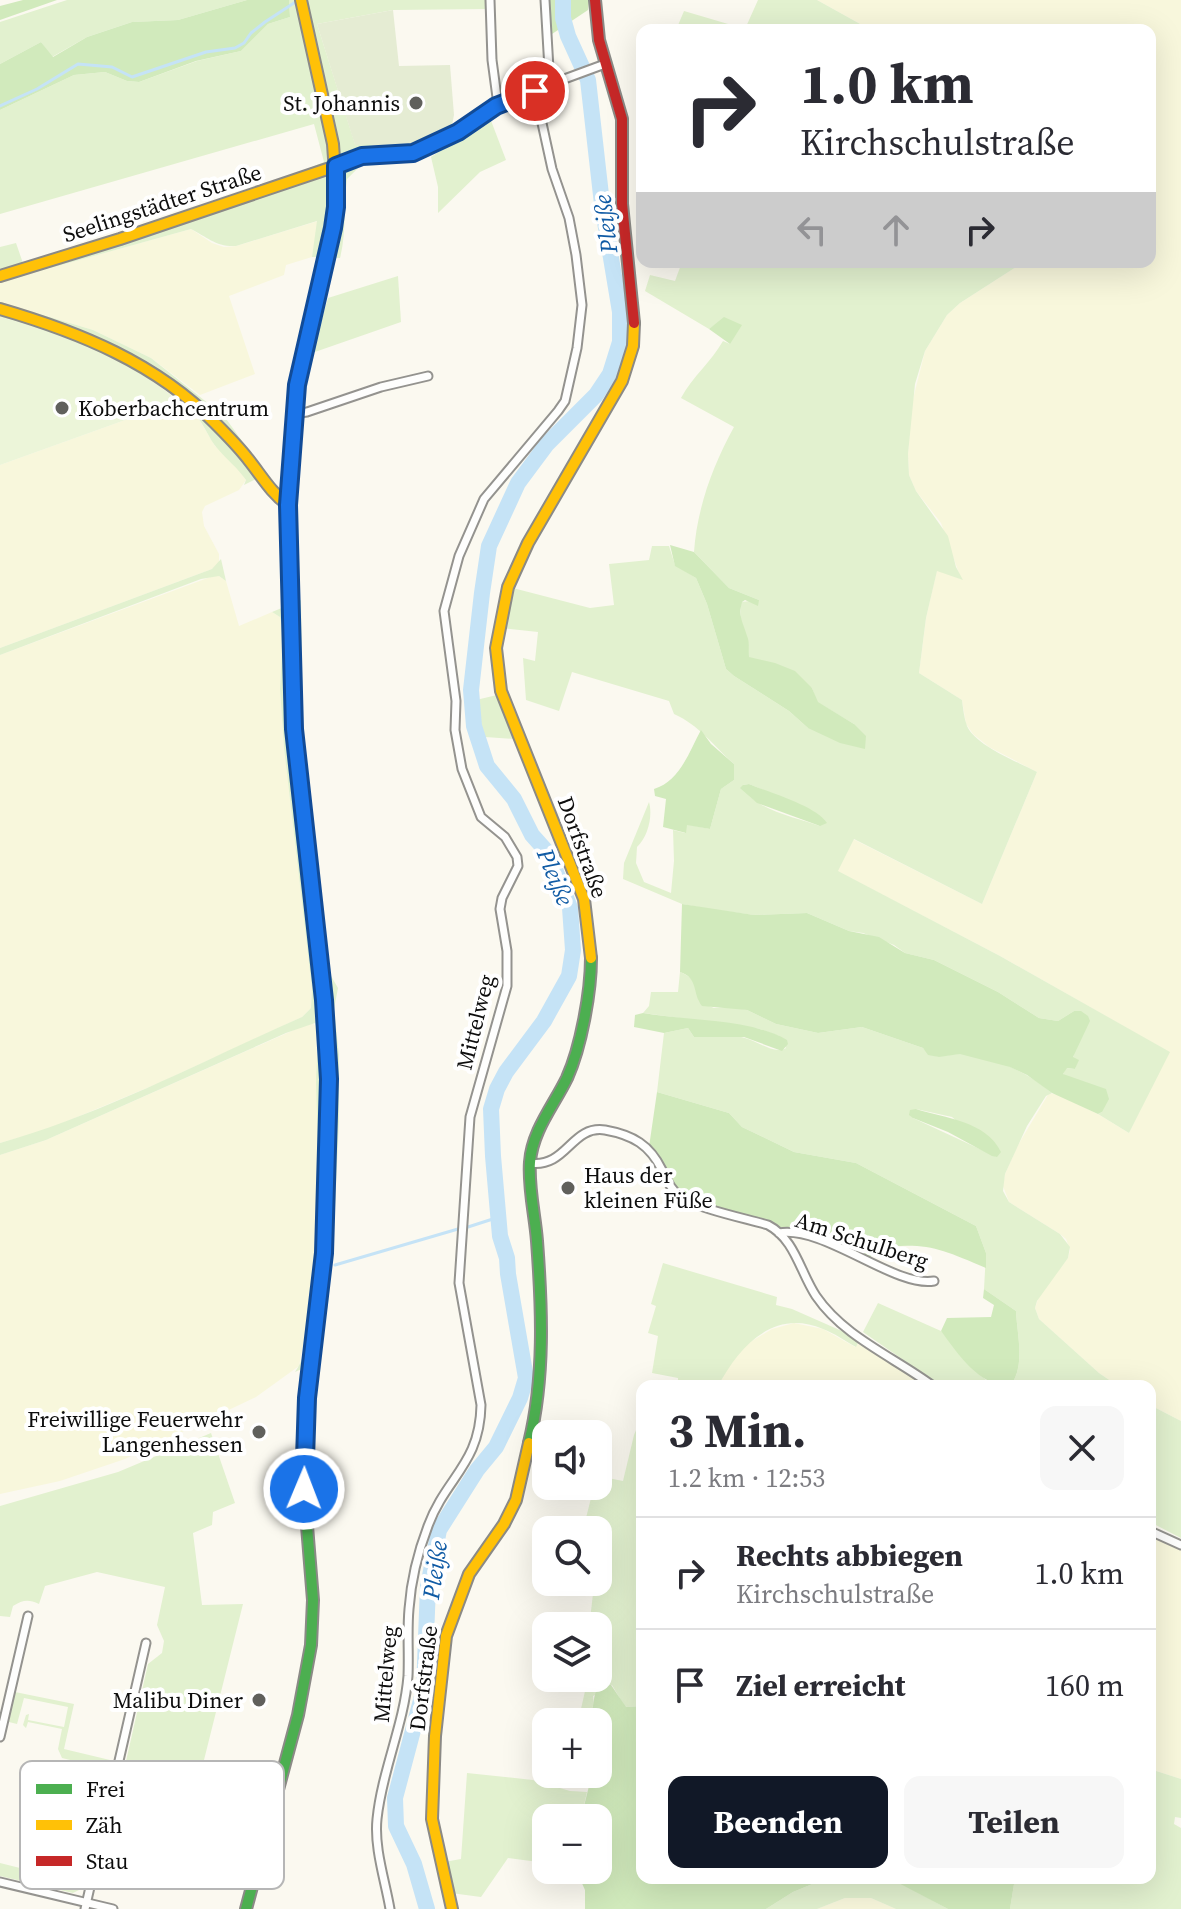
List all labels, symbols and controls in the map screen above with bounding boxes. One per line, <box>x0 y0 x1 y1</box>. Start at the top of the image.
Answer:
text: 1.0 km <box>800 45 974 122</box>
icon: right <box>668 56 772 160</box>
pin <box>501 57 569 125</box>
icon: arrive <box>513 69 557 113</box>
place label: St. Johannis <box>283 88 400 118</box>
marker: St. Johannis <box>407 94 425 112</box>
text: Kirchschulstraße <box>800 118 1075 167</box>
street label: Seelingstädter Straße <box>59 157 265 249</box>
water label: Pleiße <box>586 193 626 256</box>
icon: left <box>790 208 834 252</box>
icon: ahead <box>874 208 918 252</box>
icon: right <box>958 208 1002 252</box>
place label: Koberbachcentrum <box>78 393 269 423</box>
marker: Koberbachcentrum <box>53 399 71 417</box>
street label: Dorfstraße <box>551 792 615 902</box>
water label: Pleiße <box>529 842 582 910</box>
street label: Mittelweg <box>449 971 501 1073</box>
place label: Haus der kleinen Füße <box>584 1160 713 1215</box>
marker: Haus der kleinen Füße <box>559 1179 577 1197</box>
street label: Am Schulberg <box>792 1204 932 1276</box>
text: 3 Min. <box>668 1397 806 1463</box>
place label: Freiwillige Feuerwehr Langenhessen <box>27 1404 244 1459</box>
button: close <box>1040 1406 1124 1490</box>
map controls <box>532 1420 612 1884</box>
button: sound <box>532 1420 612 1500</box>
marker: Freiwillige Feuerwehr Langenhessen <box>250 1423 268 1441</box>
position arrow <box>262 1447 346 1531</box>
text: 1.2 km · 12:53 <box>668 1460 825 1496</box>
button: search <box>532 1516 612 1596</box>
text: Rechts abbiegen <box>736 1535 963 1576</box>
water label: Pleiße <box>414 1538 455 1602</box>
icon: right <box>668 1551 712 1595</box>
text: 1.0 km <box>1035 1553 1124 1594</box>
text: Kirchschulstraße <box>736 1576 934 1612</box>
button: layers <box>532 1612 612 1692</box>
street label: Mittelweg <box>366 1624 404 1724</box>
street label: Dorfstraße <box>402 1624 444 1732</box>
icon: arrive <box>668 1663 712 1707</box>
text: Ziel erreicht <box>736 1665 905 1706</box>
text: 160 m <box>1045 1665 1124 1706</box>
place label: Malibu Diner <box>113 1685 244 1715</box>
marker: Malibu Diner <box>250 1691 268 1709</box>
button: + <box>532 1708 612 1788</box>
legend <box>20 1761 284 1889</box>
text: Frei <box>86 1774 125 1804</box>
button: Beenden <box>668 1776 888 1868</box>
button: Teilen <box>904 1776 1124 1868</box>
button: − <box>532 1804 612 1884</box>
text: Zäh <box>86 1810 123 1840</box>
text: Stau <box>86 1846 128 1876</box>

